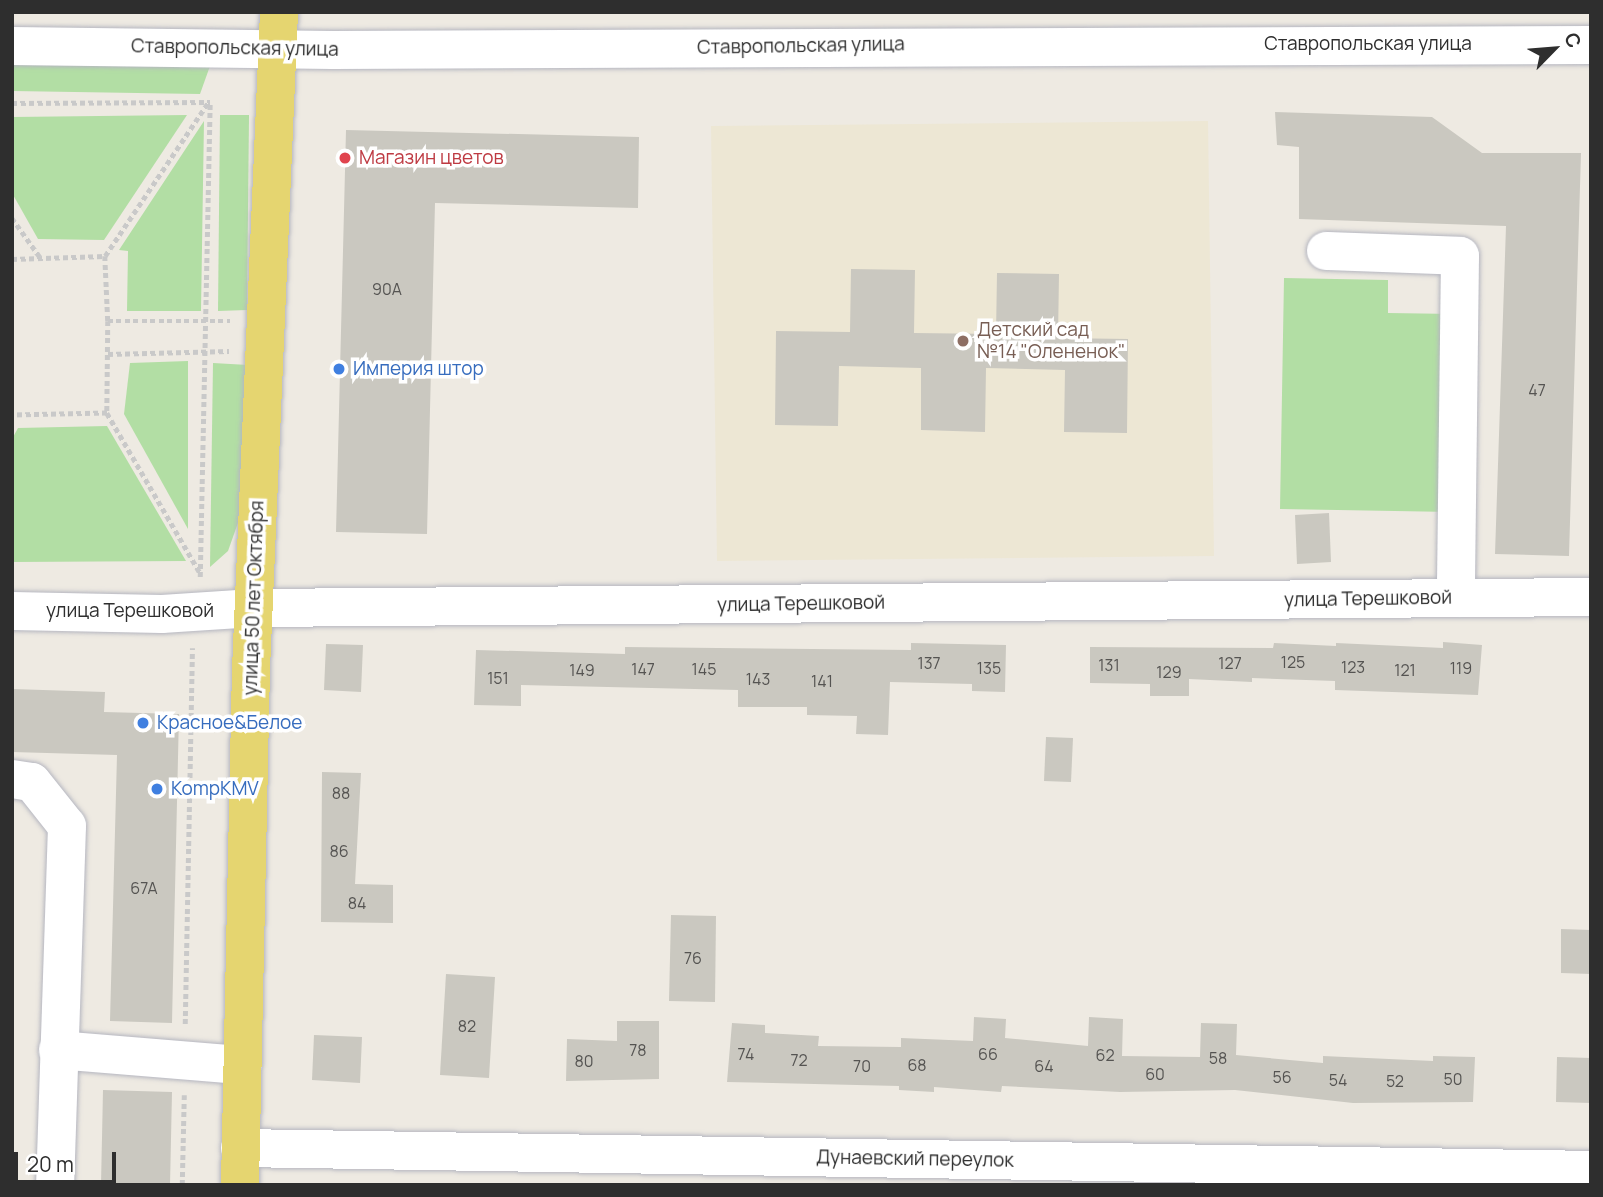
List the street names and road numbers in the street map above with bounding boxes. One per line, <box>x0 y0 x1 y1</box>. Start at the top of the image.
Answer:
street label: Ставропольская улица <box>697 33 905 59</box>
street label: Ставропольская улица <box>1264 33 1472 55</box>
street label: Ставропольская улица <box>131 35 339 61</box>
street label: улица 50 лет Октября <box>239 500 269 696</box>
street label: улица Терешковой <box>1284 586 1452 612</box>
street label: улица Терешковой <box>717 591 885 617</box>
street label: улица Терешковой <box>46 600 214 622</box>
street label: Дунаевский переулок <box>816 1146 1014 1172</box>

